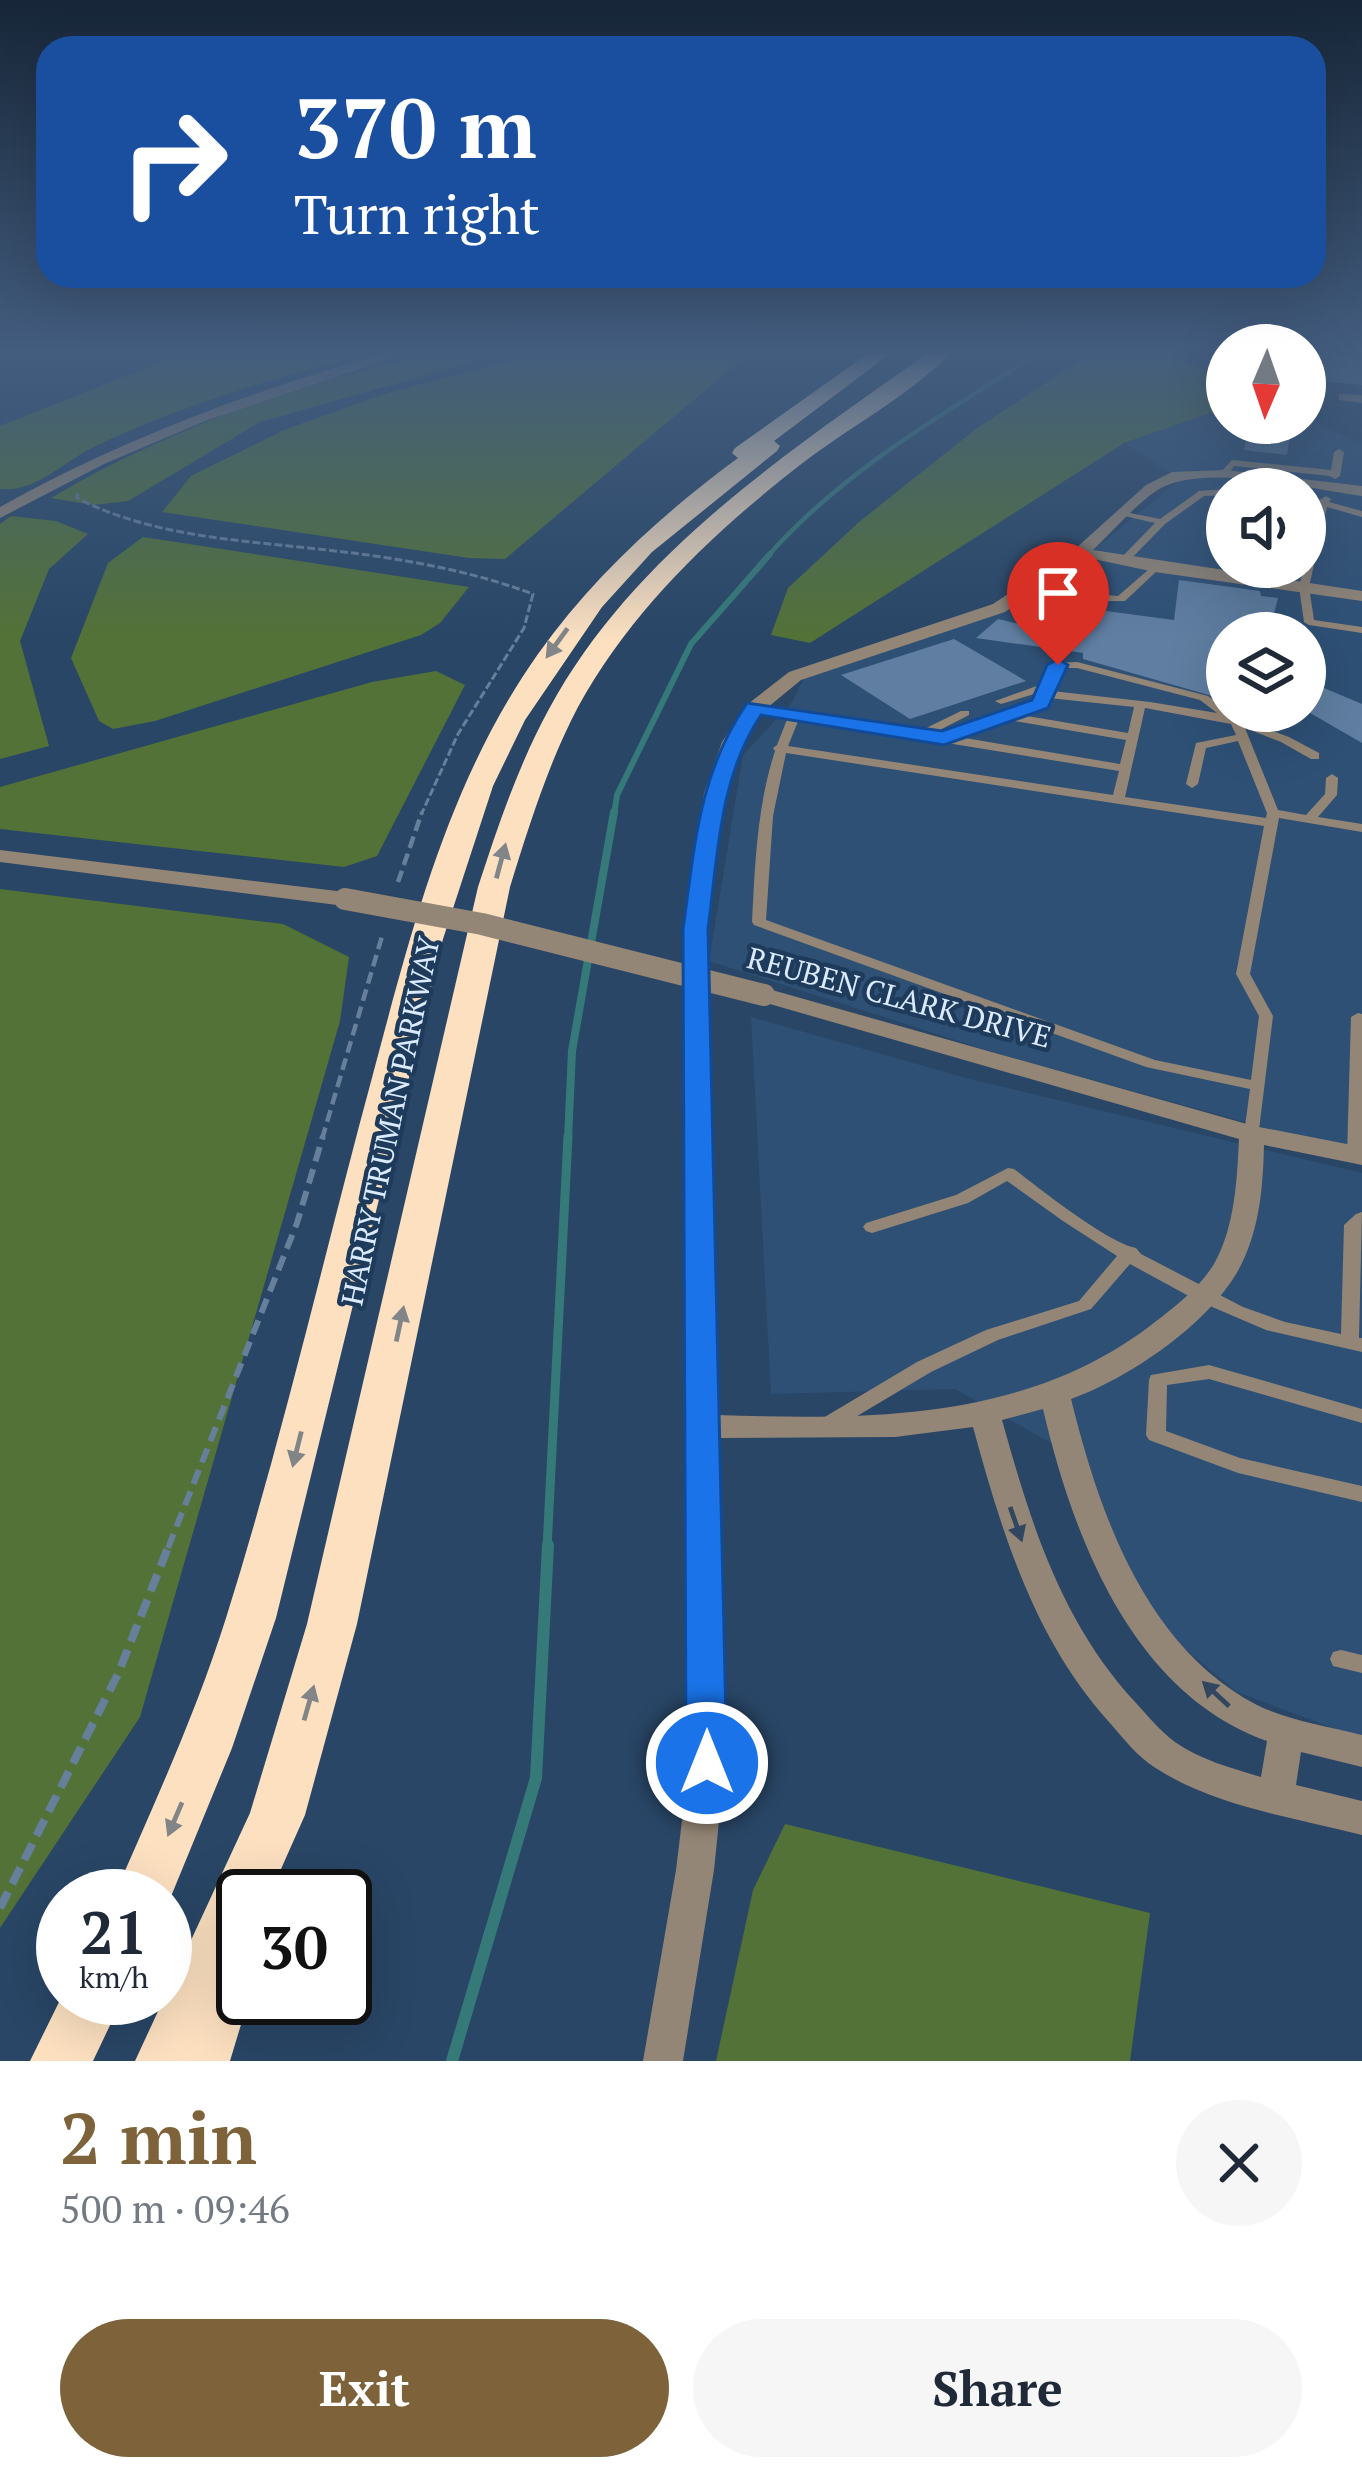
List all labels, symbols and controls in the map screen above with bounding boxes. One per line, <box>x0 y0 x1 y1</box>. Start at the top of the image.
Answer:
text: 370 m <box>294 71 537 182</box>
icon: right <box>96 84 252 240</box>
text: Turn right <box>294 178 540 249</box>
north arrow <box>1206 324 1326 444</box>
map controls <box>1206 324 1326 732</box>
button: sound <box>1206 468 1326 588</box>
pin <box>1007 542 1109 665</box>
icon: arrive <box>1025 560 1091 626</box>
button: layers <box>1206 612 1326 732</box>
one-way arrow <box>546 627 570 659</box>
one-way arrow <box>492 842 511 879</box>
street label: HARRY TRUMAN PARKWAY <box>331 932 449 1309</box>
street label: REUBEN CLARK DRIVE <box>743 937 1056 1057</box>
one-way arrow <box>391 1304 410 1342</box>
one-way arrow <box>287 1431 306 1468</box>
one-way arrow <box>1008 1506 1026 1542</box>
one-way arrow <box>1201 1680 1230 1708</box>
one-way arrow <box>301 1684 320 1721</box>
position arrow <box>644 1700 770 1826</box>
one-way arrow <box>165 1802 184 1838</box>
speed limit sign: 30 <box>216 1869 372 2025</box>
text: 21 <box>80 1892 148 1971</box>
text: km/h <box>79 1957 149 1997</box>
text: 2 min <box>60 2089 257 2185</box>
button: close <box>1176 2100 1302 2226</box>
text: 500 m · 09:46 <box>60 2182 290 2234</box>
button: Exit <box>60 2319 669 2457</box>
button: Share <box>693 2319 1302 2457</box>

